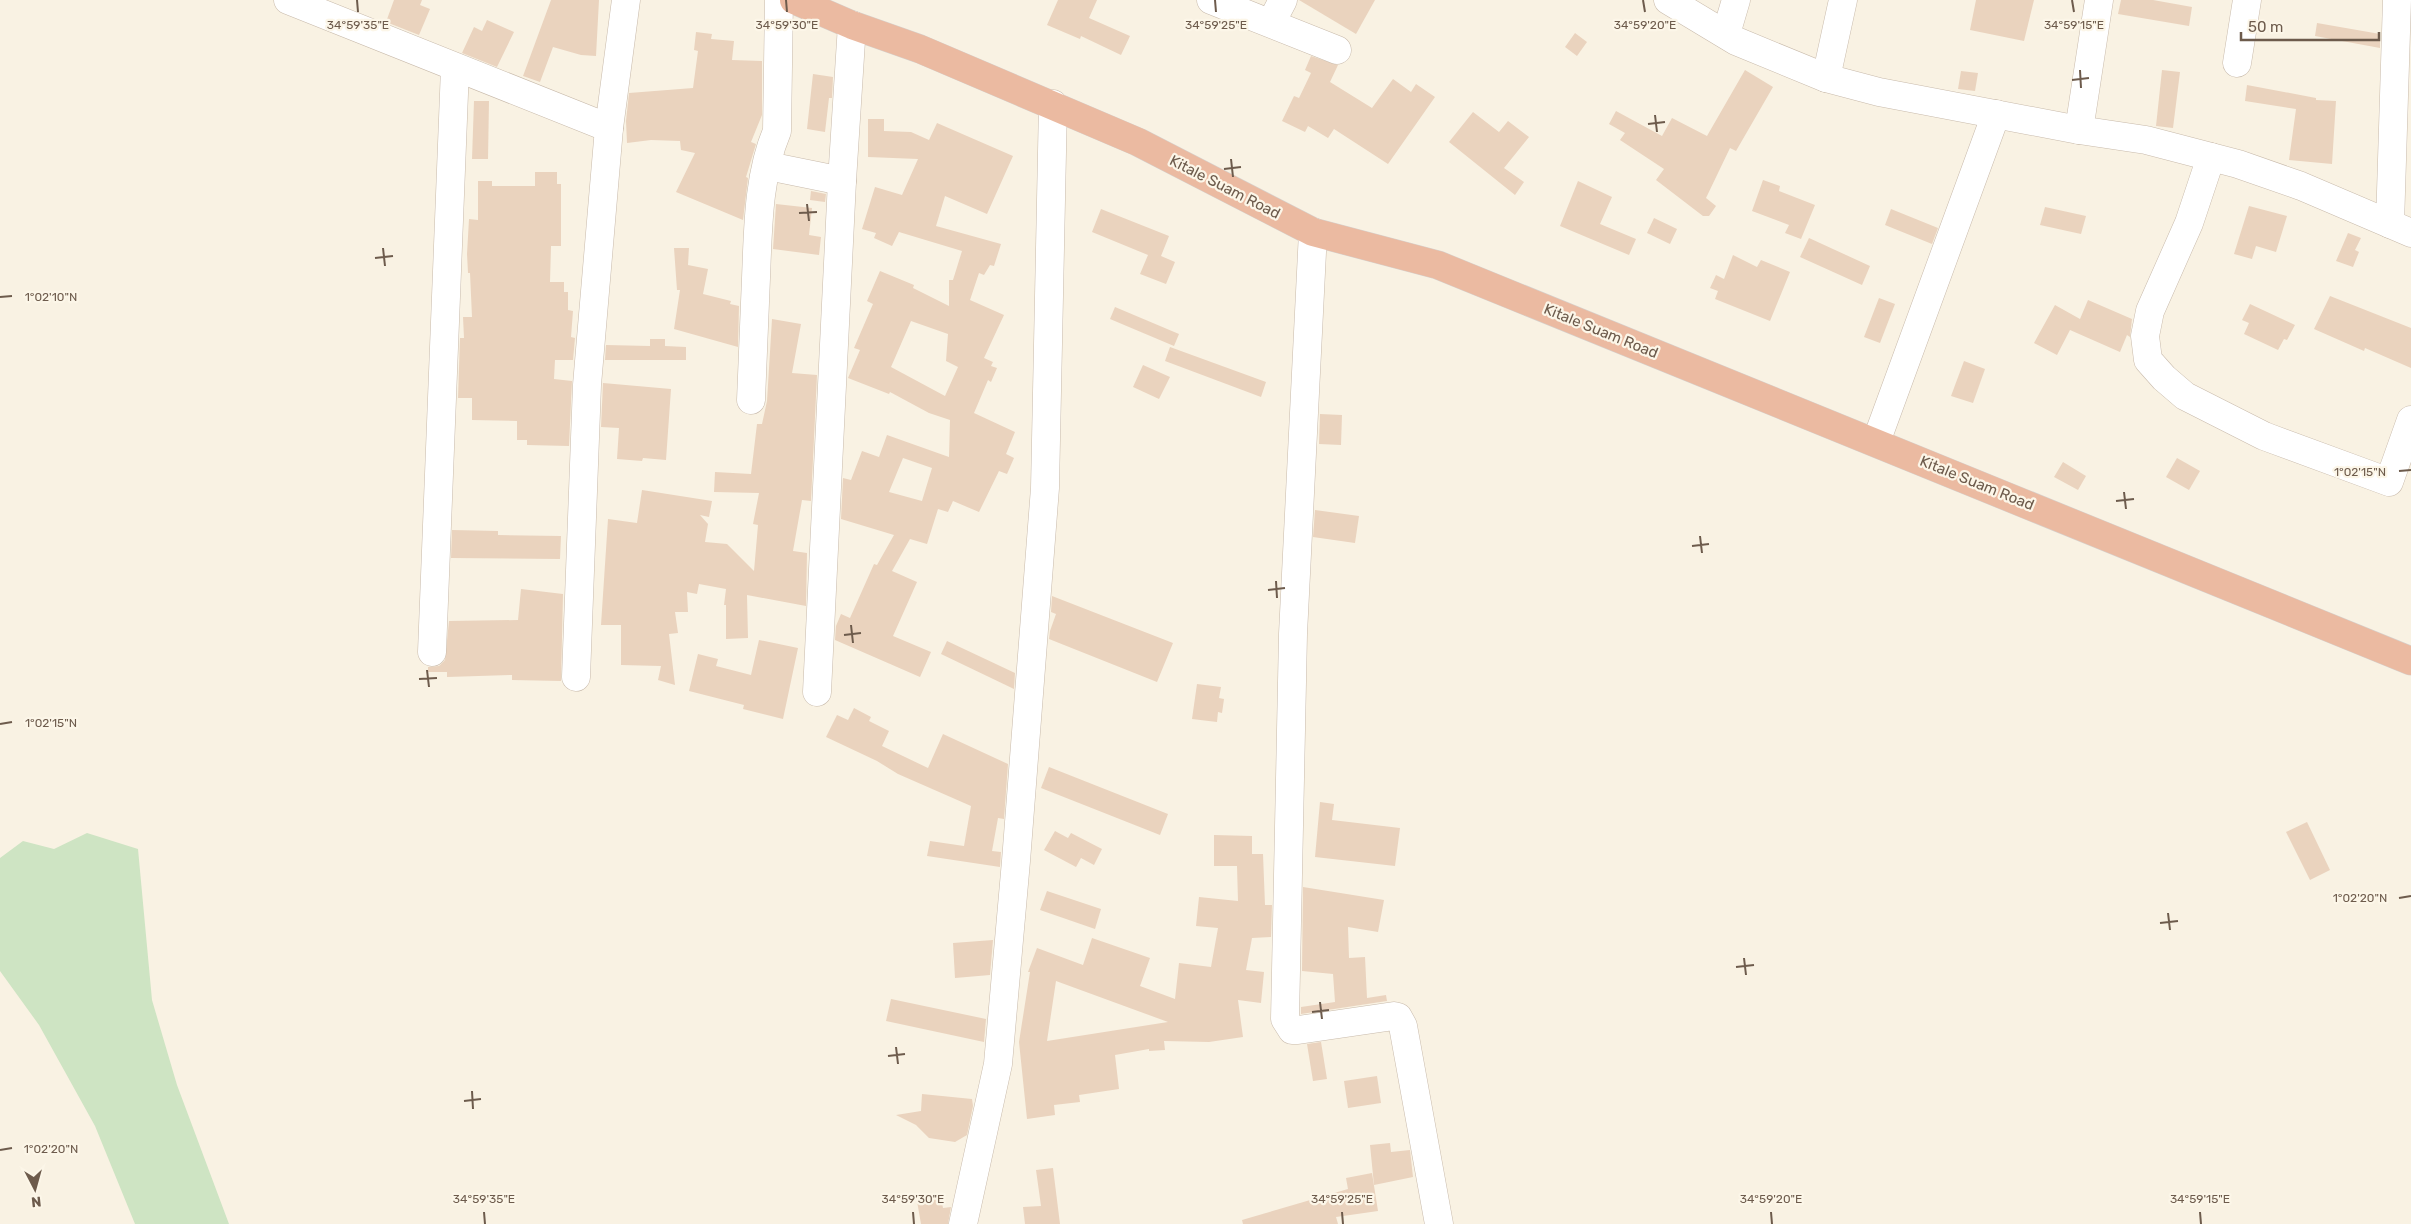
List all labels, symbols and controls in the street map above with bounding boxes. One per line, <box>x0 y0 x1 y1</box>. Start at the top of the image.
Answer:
scale bar <box>2241 10 2378 42</box>
text: 34°59'35"E <box>327 18 389 32</box>
text: 34°59'30"E <box>756 18 818 32</box>
text: 34°59'25"E <box>1185 18 1247 32</box>
text: 34°59'20"E <box>1614 18 1676 32</box>
text: 34°59'15"E <box>2044 18 2104 32</box>
text: 50 m <box>2248 18 2283 36</box>
street label: Kitale Suam Road <box>1167 151 1283 223</box>
text: 1°02'10"N <box>25 290 77 304</box>
street label: Kitale Suam Road <box>1541 300 1661 362</box>
street label: Kitale Suam Road <box>1917 452 2037 514</box>
text: 1°02'15"N <box>2334 465 2386 479</box>
text: 1°02'15"N <box>25 716 77 730</box>
text: 1°02'20"N <box>2333 891 2387 905</box>
text: 1°02'20"N <box>24 1142 78 1156</box>
north arrow <box>10 1164 60 1214</box>
text: N <box>30 1192 42 1210</box>
text: 34°59'35"E <box>453 1192 515 1206</box>
text: 34°59'30"E <box>882 1192 944 1206</box>
text: 34°59'25"E <box>1311 1192 1373 1206</box>
text: 34°59'20"E <box>1740 1192 1802 1206</box>
text: 34°59'15"E <box>2170 1192 2230 1206</box>

